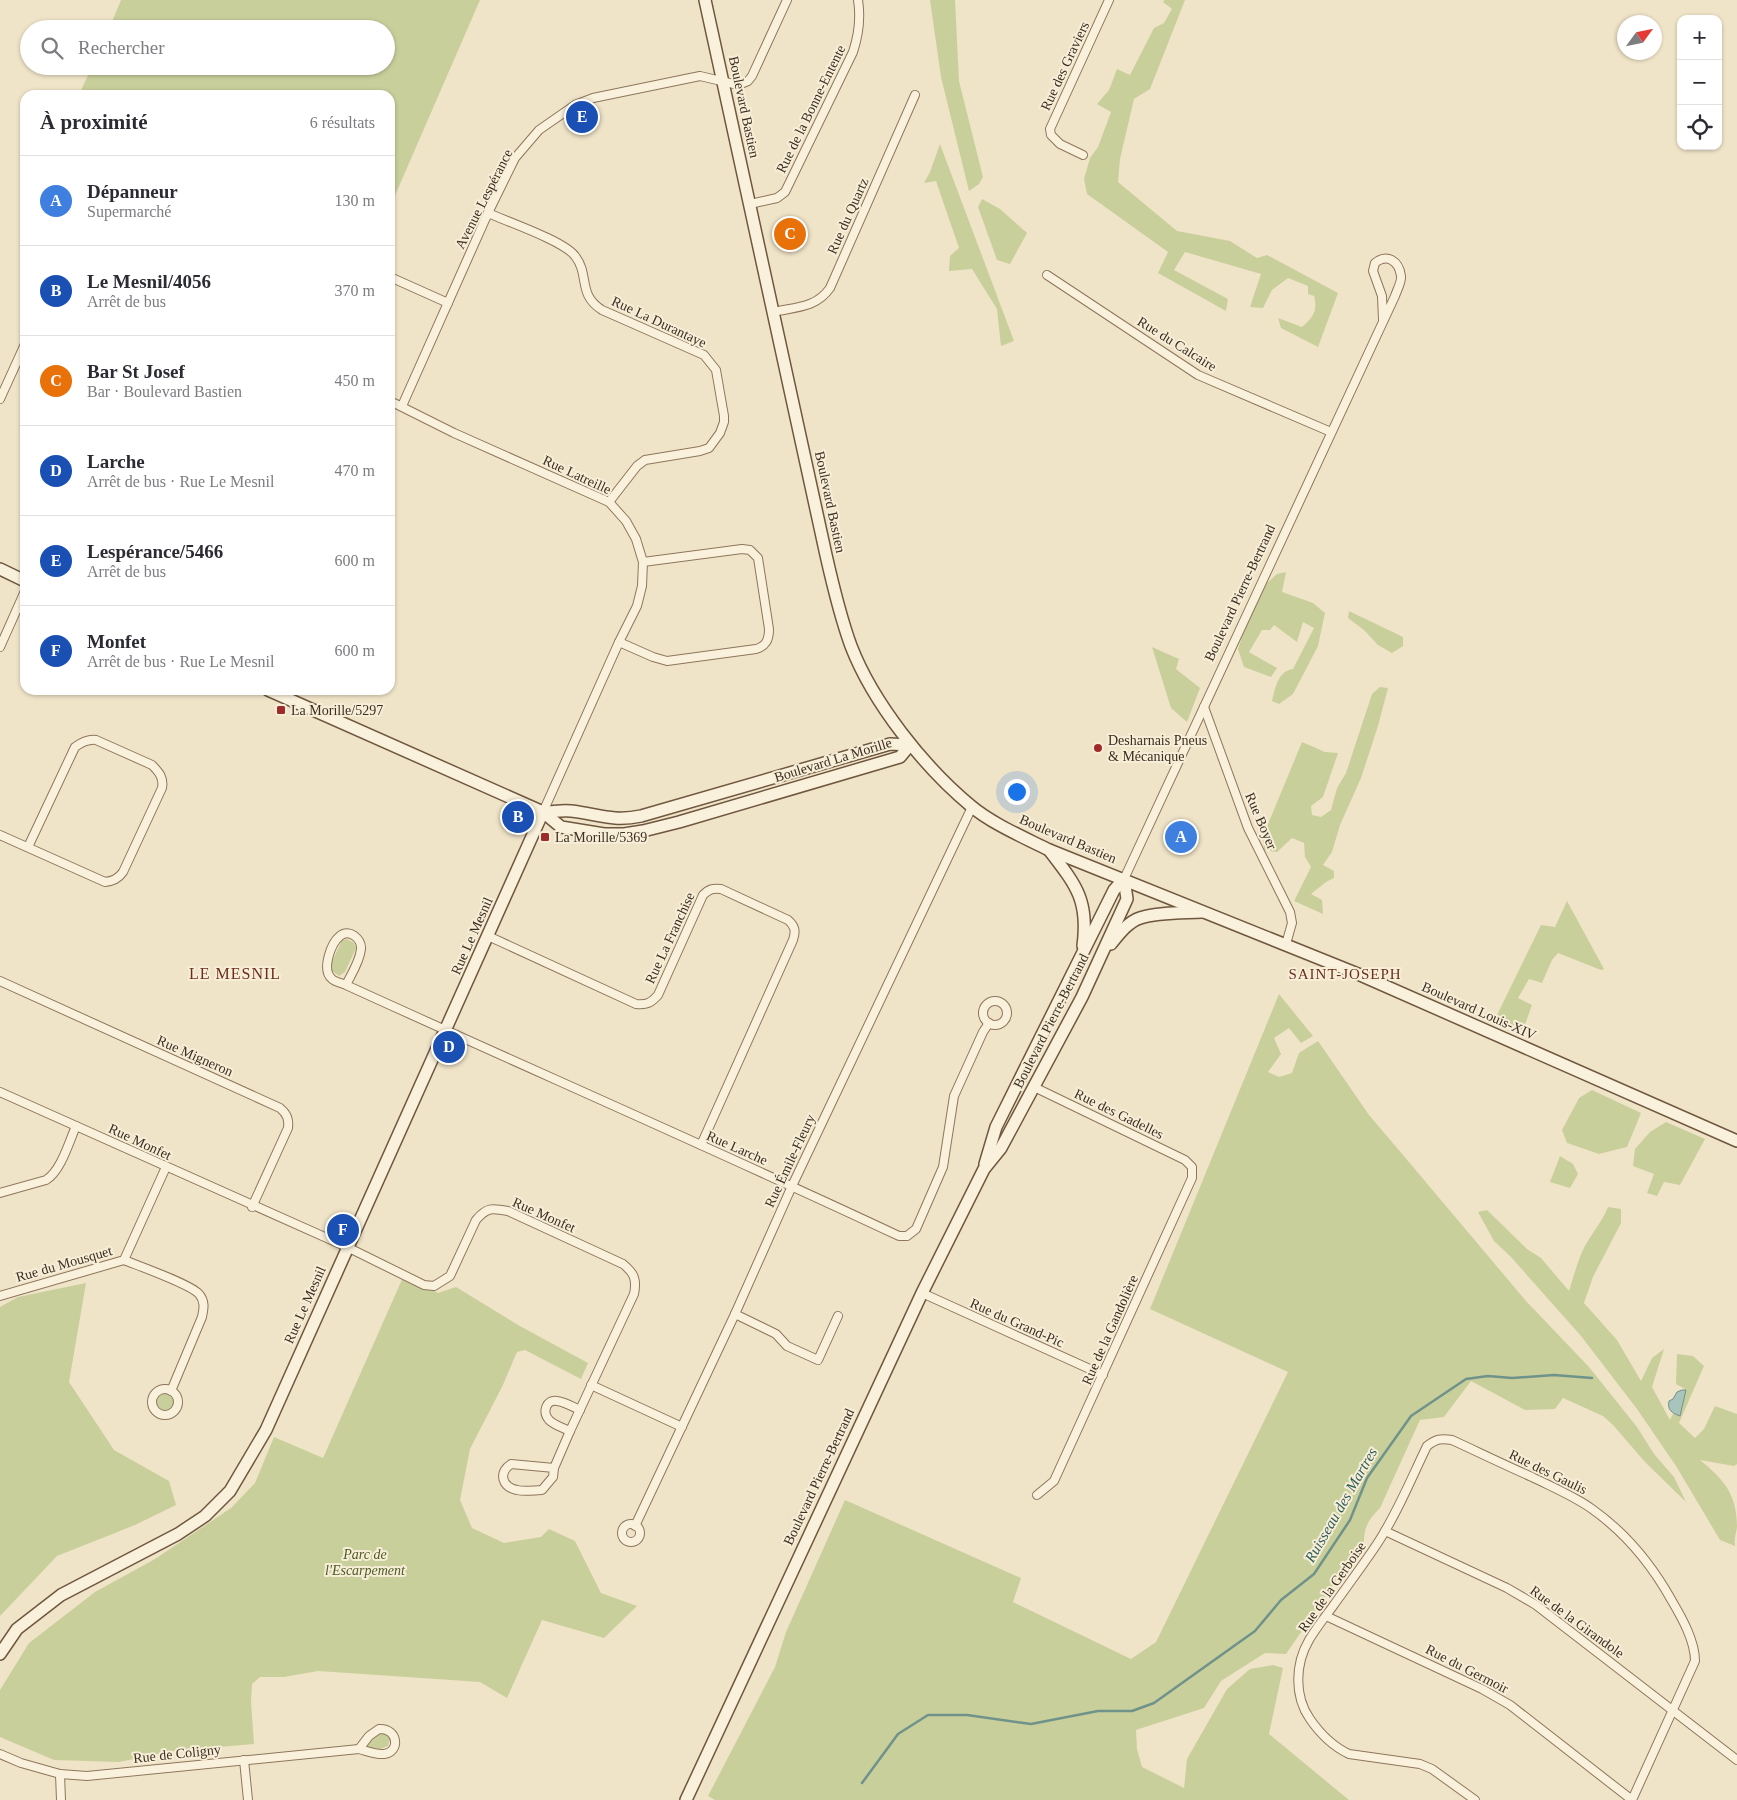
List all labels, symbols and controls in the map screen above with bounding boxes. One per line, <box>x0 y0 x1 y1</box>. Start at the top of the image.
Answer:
north arrow <box>1617 15 1662 60</box>
map controls <box>1677 15 1722 150</box>
button: + <box>1677 15 1722 60</box>
street label: Rue des Graviers <box>1038 19 1092 113</box>
search box <box>20 20 395 75</box>
icon: search <box>38 34 66 62</box>
text: Rechercher <box>78 37 165 58</box>
street label: Rue de la Bonne-Entente <box>773 43 849 175</box>
street label: Boulevard Bastien <box>726 55 762 159</box>
button: − <box>1677 60 1722 105</box>
pin: E <box>566 98 598 136</box>
button: locate <box>1677 105 1722 150</box>
text: À proximité <box>40 110 148 134</box>
text: 6 résultats <box>310 114 375 131</box>
street label: Avenue Lespérance <box>452 147 516 251</box>
street label: Rue du Quartz <box>825 176 871 256</box>
text: Dépanneur <box>87 181 178 202</box>
text: A <box>50 192 62 209</box>
text: 130 m <box>335 192 375 209</box>
text: Supermarché <box>87 203 171 220</box>
pin: C <box>774 215 806 253</box>
text: Le Mesnil/4056 <box>87 271 211 292</box>
text: B <box>51 282 61 299</box>
text: 370 m <box>335 282 375 299</box>
text: Arrêt de bus <box>87 293 166 310</box>
street label: Rue La Durantaye <box>609 294 709 350</box>
street label: Rue du Calcaire <box>1135 314 1219 374</box>
text: Bar St Josef <box>87 361 185 382</box>
text: C <box>50 372 62 389</box>
text: 450 m <box>335 372 375 389</box>
text: Bar · Boulevard Bastien <box>87 383 242 400</box>
street label: Boulevard Bastien <box>812 450 848 554</box>
text: Larche <box>87 451 145 472</box>
street label: Rue Latreille <box>541 453 613 497</box>
text: D <box>50 462 62 479</box>
text: 470 m <box>335 462 375 479</box>
text: Arrêt de bus · Rue Le Mesnil <box>87 473 275 490</box>
street label: Boulevard Pierre-Bertrand <box>1202 522 1278 664</box>
text: Lespérance/5466 <box>87 541 223 562</box>
text: E <box>51 552 61 569</box>
text: 600 m <box>335 552 375 569</box>
text: Arrêt de bus <box>87 563 166 580</box>
text: Monfet <box>87 631 146 652</box>
text: F <box>51 642 61 659</box>
text: 600 m <box>335 642 375 659</box>
text: Arrêt de bus · Rue Le Mesnil <box>87 653 275 670</box>
place label: La Morille/5297 <box>291 703 383 718</box>
marker: La Morille/5297 <box>275 704 287 716</box>
place label: Desharnais Pneus & Mécanique <box>1108 733 1207 764</box>
street label: Boulevard La Morille <box>772 735 894 785</box>
marker: Desharnais Pneus & Mécanique <box>1092 742 1104 754</box>
your location <box>1004 779 1030 805</box>
street label: Rue Boyer <box>1242 790 1280 852</box>
pin: B <box>502 798 534 836</box>
street label: Boulevard Bastien <box>1017 812 1119 866</box>
pin: A <box>1165 818 1197 856</box>
place label: La Morille/5369 <box>555 830 647 845</box>
marker: La Morille/5369 <box>539 831 551 843</box>
street label: Rue La Franchise <box>642 890 698 986</box>
street label: Rue Le Mesnil <box>448 895 496 977</box>
street label: Boulevard Pierre-Bertrand <box>1011 951 1091 1091</box>
district label: LE MESNIL <box>189 965 281 982</box>
district label: SAINT-JOSEPH <box>1288 966 1402 982</box>
street label: Boulevard Louis-XIV <box>1420 979 1538 1043</box>
pin: D <box>433 1028 465 1066</box>
street label: Rue Migneron <box>155 1033 235 1079</box>
street label: Rue des Gadelles <box>1072 1086 1166 1142</box>
street label: Rue Émile-Fleury <box>761 1112 818 1210</box>
street label: Rue Monfet <box>106 1121 174 1163</box>
street label: Rue Larche <box>704 1128 770 1168</box>
street label: Rue Monfet <box>510 1194 578 1236</box>
pin: F <box>327 1211 359 1249</box>
street label: Rue du Mousquet <box>14 1243 114 1285</box>
street label: Rue Le Mesnil <box>281 1264 329 1346</box>
street label: Rue de la Gandolière <box>1079 1273 1141 1387</box>
street label: Rue du Grand-Pic <box>968 1296 1066 1350</box>
street label: Boulevard Pierre-Bertrand <box>781 1406 857 1548</box>
water label: Ruisseau des Martres <box>1301 1445 1380 1566</box>
street label: Rue des Gaulis <box>1507 1447 1589 1497</box>
street label: Rue de la Gerboise <box>1295 1539 1369 1635</box>
park label: Parc de l'Escarpement <box>325 1547 406 1578</box>
street label: Rue de la Girandole <box>1527 1583 1627 1661</box>
street label: Rue du Germoir <box>1423 1642 1511 1696</box>
street label: Rue de Coligny <box>133 1742 221 1766</box>

